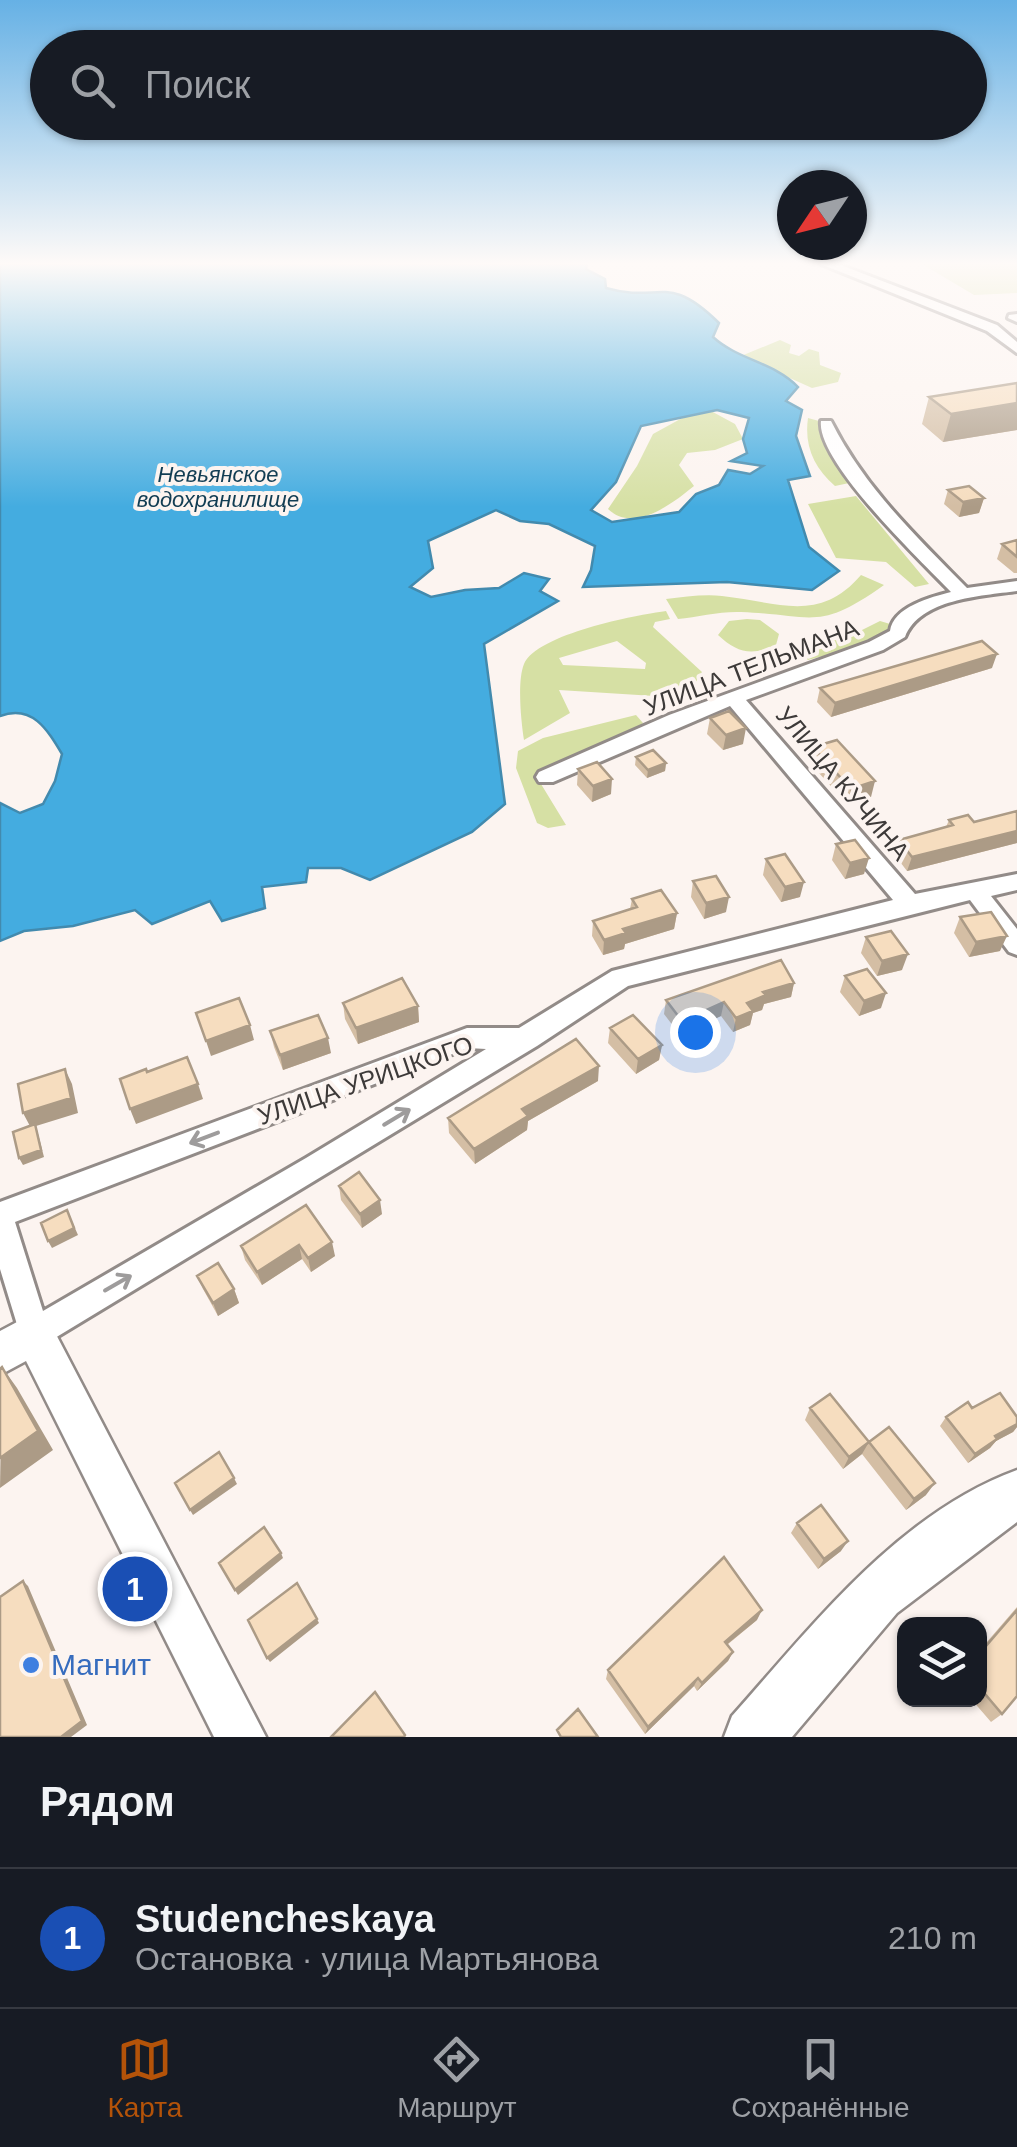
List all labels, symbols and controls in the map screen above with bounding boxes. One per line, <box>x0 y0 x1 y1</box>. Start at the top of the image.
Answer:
search box <box>30 30 987 140</box>
icon: search <box>65 58 120 113</box>
text: Поиск <box>145 64 250 106</box>
north arrow <box>777 170 867 260</box>
water label: Невьянское водохранилище <box>137 462 299 512</box>
street label: УЛИЦА ТЕЛЬМАНА <box>640 613 863 721</box>
street label: УЛИЦА КУЧИНА <box>771 701 916 866</box>
your location <box>670 1007 721 1058</box>
street label: УЛИЦА УРИЦКОГО <box>254 1030 476 1130</box>
one-way arrow <box>382 1107 411 1127</box>
one-way arrow <box>189 1130 219 1148</box>
one-way arrow <box>103 1273 132 1293</box>
pin: 1 <box>102 1552 168 1626</box>
map controls <box>897 1617 987 1707</box>
button: layers <box>897 1617 987 1707</box>
place label: Магнит <box>51 1648 151 1681</box>
marker: Магнит <box>20 1654 42 1676</box>
text: Рядом <box>40 1778 175 1825</box>
text: Studencheskaya <box>135 1898 435 1940</box>
text: 1 <box>64 1920 81 1956</box>
text: 210 m <box>888 1920 977 1956</box>
text: Остановка · улица Мартьянова <box>135 1941 599 1977</box>
tab: Карта <box>107 2032 182 2124</box>
tab: Маршрут <box>397 2032 516 2124</box>
tab: Сохранённые <box>731 2032 910 2124</box>

